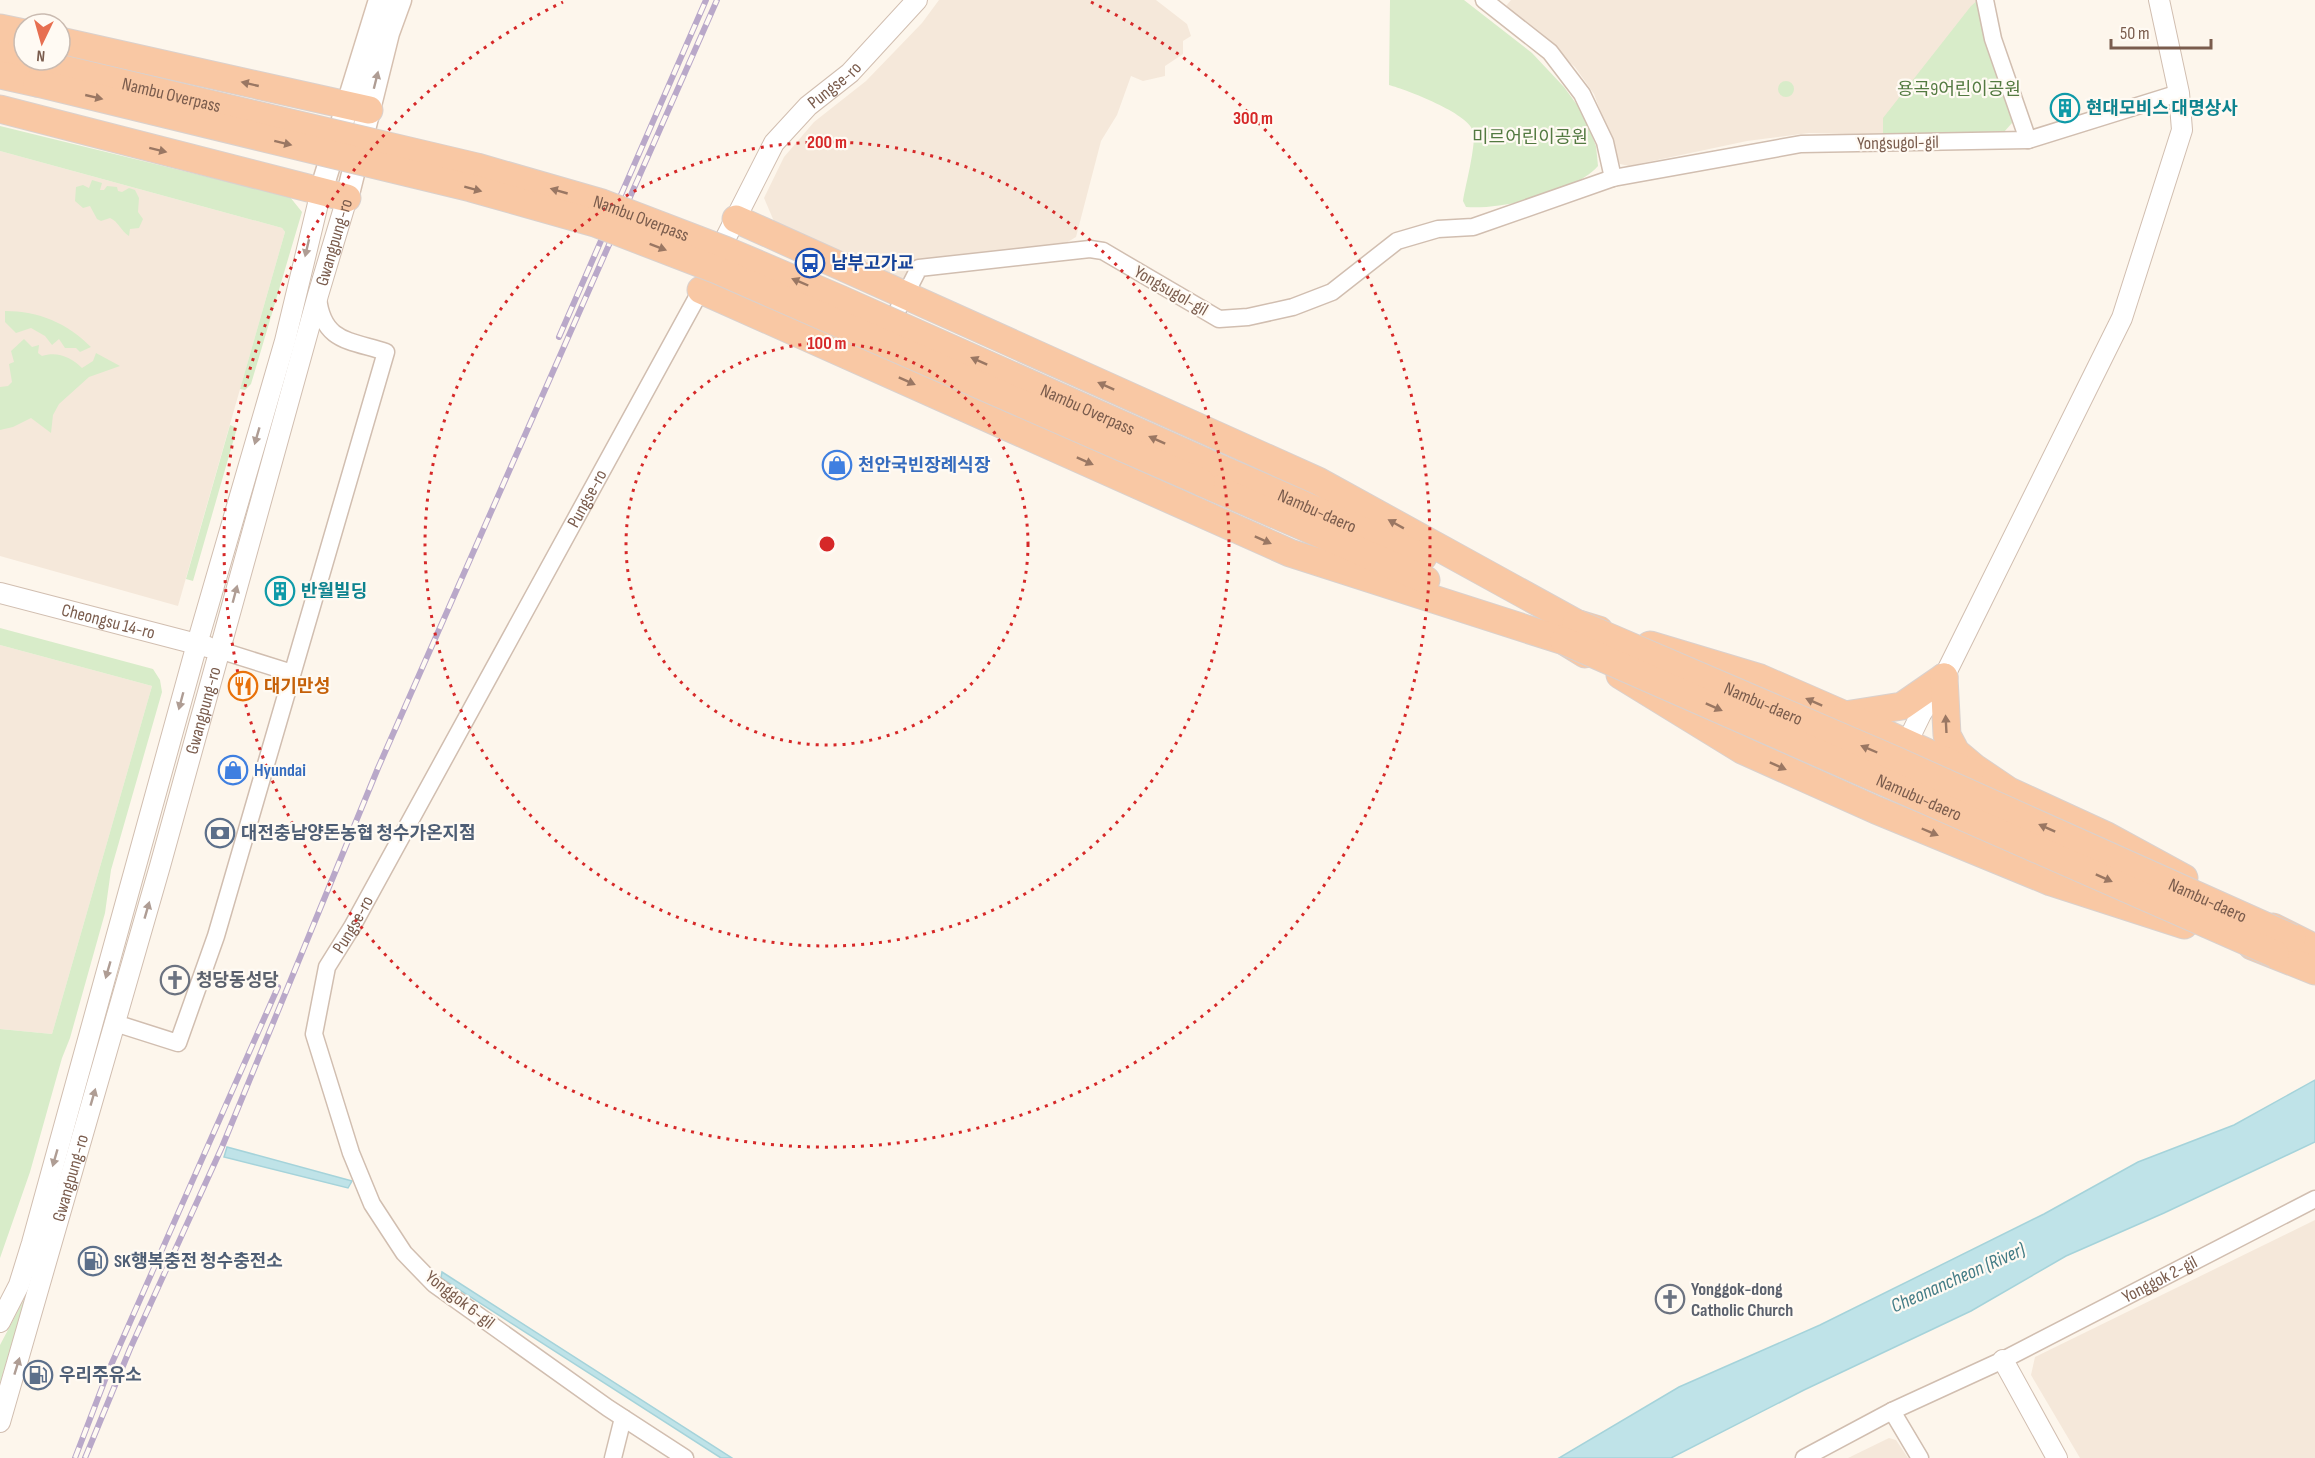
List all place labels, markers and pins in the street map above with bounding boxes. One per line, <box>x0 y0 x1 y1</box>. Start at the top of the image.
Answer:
building icon: 현대모비스 대명상사 <box>2049 92 2081 124</box>
place label: 현대모비스 대명상사 <box>2086 98 2238 119</box>
bus stop icon: 남부고가교 <box>794 247 826 279</box>
place label: 남부고가교 <box>831 253 914 274</box>
shop icon: 천안국빈장례식장 <box>821 449 853 481</box>
place label: 천안국빈장례식장 <box>858 455 991 476</box>
centre of rings <box>817 534 837 554</box>
building icon: 반월빌딩 <box>264 575 296 607</box>
place label: 반월빌딩 <box>301 581 367 602</box>
restaurant icon: 대기만성 <box>227 670 259 702</box>
place label: 대기만성 <box>264 676 330 697</box>
shop icon: Hyundai <box>217 754 249 786</box>
place label: Hyundai <box>254 760 306 781</box>
bank icon: 대전충남양돈농협 청수가온지점 <box>204 817 236 849</box>
place label: 대전충남양돈농협 청수가온지점 <box>241 823 476 844</box>
church icon: 청당동성당 <box>159 964 191 996</box>
place label: 청당동성당 <box>196 970 279 991</box>
fuel station icon: SK행복충전 청수충전소 <box>77 1245 109 1277</box>
place label: SK행복충전 청수충전소 <box>114 1251 283 1272</box>
place label: Yonggok-dong Catholic Church <box>1691 1279 1793 1321</box>
church icon: Yonggok-dong Catholic Church <box>1654 1283 1686 1315</box>
fuel station icon: 우리주유소 <box>22 1359 54 1391</box>
place label: 우리주유소 <box>59 1365 142 1386</box>

